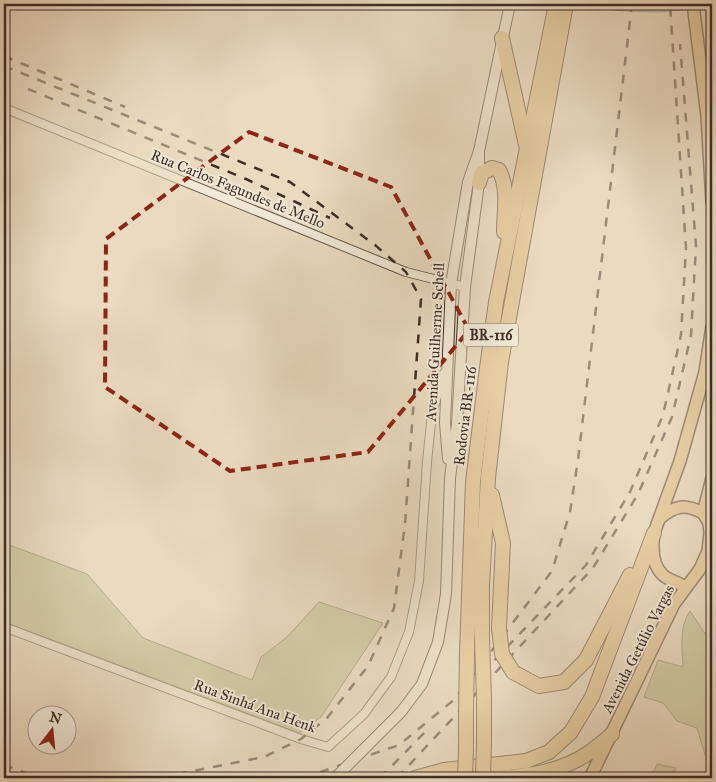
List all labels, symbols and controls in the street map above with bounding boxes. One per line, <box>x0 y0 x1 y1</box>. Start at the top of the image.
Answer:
street label: Rua Carlos Fagundes de Mello <box>148 146 328 232</box>
street label: Avenida Guilherme Schell <box>422 261 448 423</box>
road number: BR-116 <box>464 324 518 346</box>
street label: Rodovia BR-116 <box>450 364 480 467</box>
street label: Avenida Getúlio Vargas <box>597 582 678 717</box>
street label: Rua Sinhá Ana Henk <box>191 676 319 736</box>
north arrow <box>28 704 78 754</box>
text: N <box>47 708 64 728</box>

